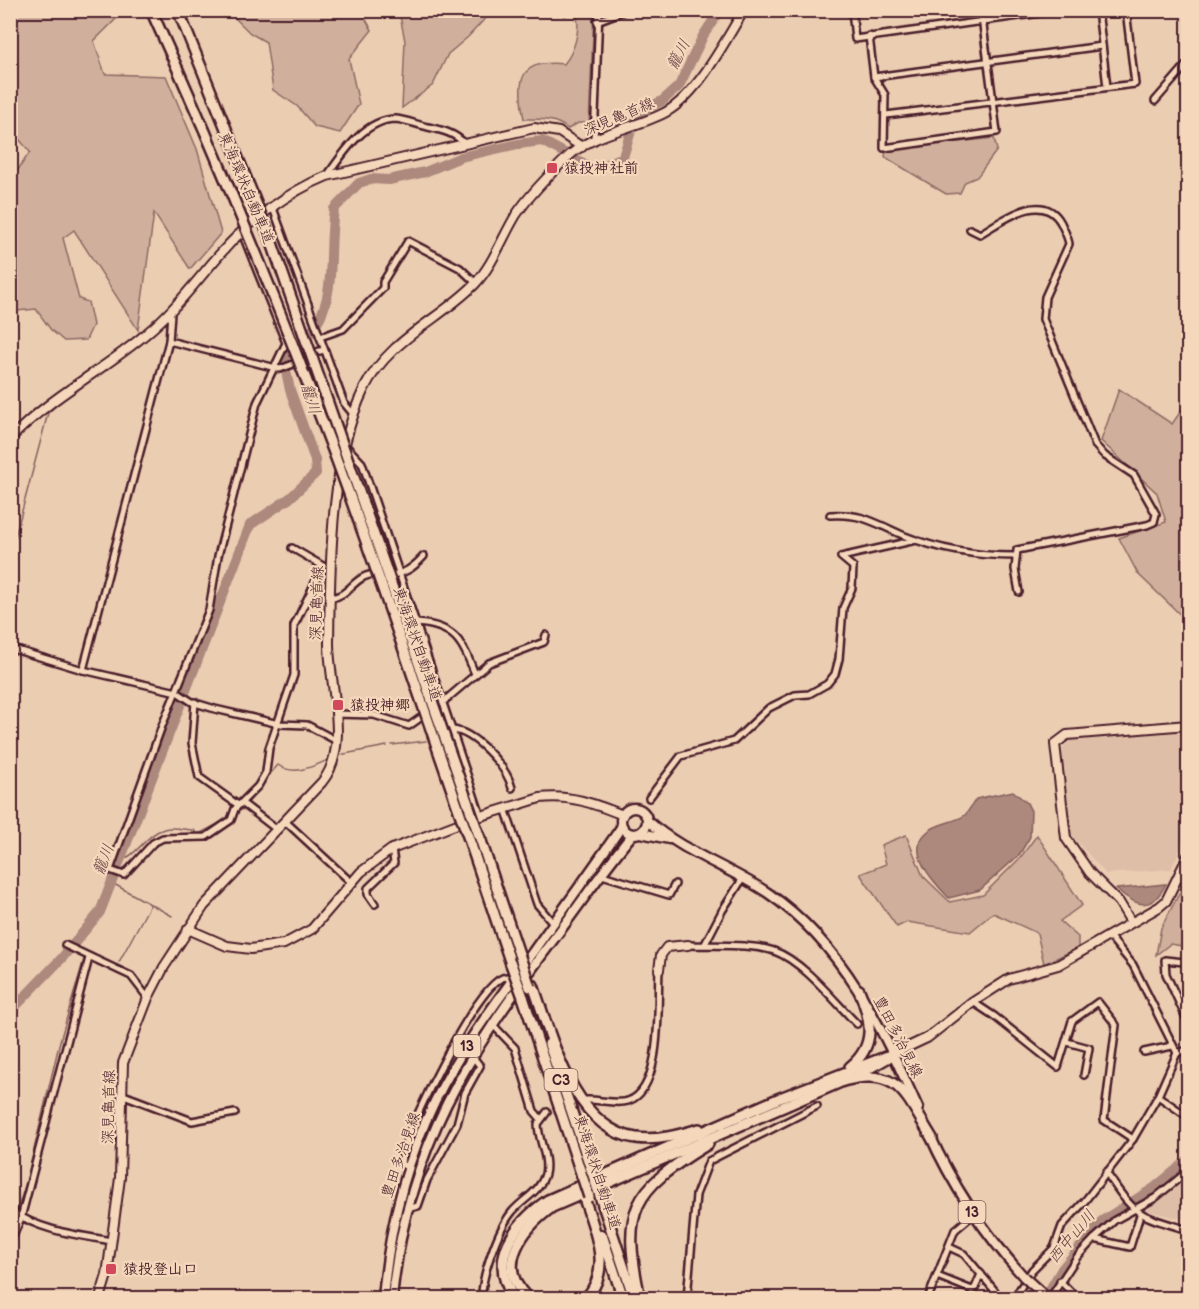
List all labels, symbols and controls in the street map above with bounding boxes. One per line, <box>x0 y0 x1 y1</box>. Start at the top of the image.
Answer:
water label: 籠川 <box>663 36 695 74</box>
street label: 深見亀首線 <box>581 94 657 140</box>
street label: 東海環状自動車道 <box>214 129 278 247</box>
place label: 猿投神社前 <box>564 159 639 178</box>
marker: 猿投神社前 <box>545 161 559 175</box>
water label: 籠川 <box>296 381 324 417</box>
street label: 深見亀首線 <box>306 565 328 641</box>
street label: 東海環状自動車道 <box>388 584 446 704</box>
place label: 猿投神郷 <box>350 696 410 715</box>
marker: 猿投神郷 <box>331 698 345 712</box>
water label: 籠川 <box>89 842 119 878</box>
street label: 豊田多治見線 <box>869 993 927 1081</box>
road number: 13 <box>454 1035 480 1057</box>
street label: 深見亀首線 <box>99 1069 119 1145</box>
road number: C3 <box>544 1069 578 1091</box>
street label: 豊田多治見線 <box>377 1109 425 1201</box>
street label: 東海環状自動車道 <box>569 1112 625 1232</box>
road number: 13 <box>958 1201 986 1223</box>
water label: 西中山川 <box>1044 1206 1100 1268</box>
place label: 猿投登山口 <box>123 1260 198 1279</box>
marker: 猿投登山口 <box>104 1262 118 1276</box>

